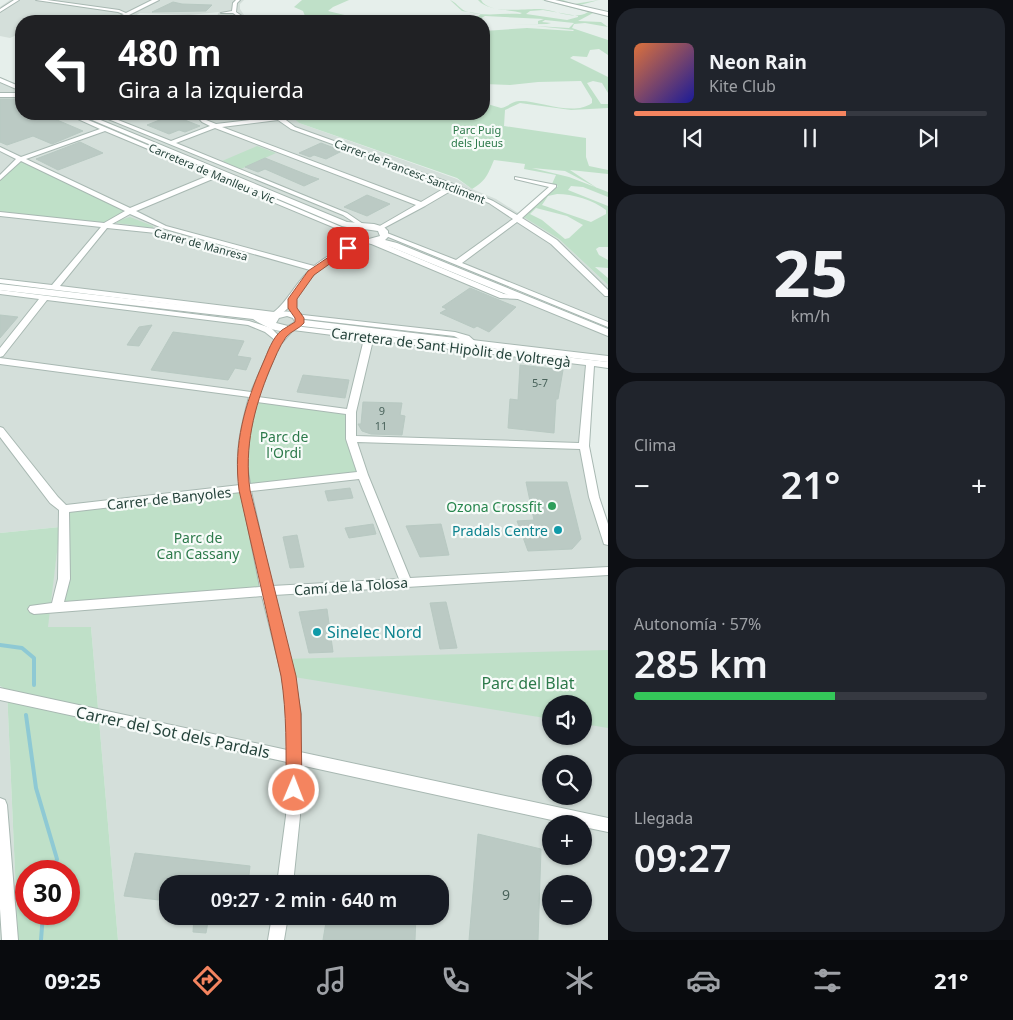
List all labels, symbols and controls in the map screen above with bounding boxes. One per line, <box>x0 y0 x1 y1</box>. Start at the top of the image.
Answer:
text: 480 m <box>118 29 221 76</box>
icon: left <box>35 35 100 100</box>
text: Neon Rain <box>709 49 807 75</box>
text: Gira a la izquierda <box>118 74 304 104</box>
text: Kite Club <box>709 75 776 97</box>
park label: Parc Puig dels Jueus <box>451 122 503 150</box>
icon: previous <box>679 124 707 152</box>
icon: pause <box>796 124 824 152</box>
icon: next <box>914 124 942 152</box>
street label: Carrer de Francesc Santcliment <box>332 135 488 207</box>
street label: Carretera de Manlleu a Vic <box>147 140 277 206</box>
street label: Carrer de Manresa <box>153 224 249 264</box>
pin <box>327 227 369 269</box>
text: 25 <box>773 228 848 316</box>
icon: arrive <box>334 234 362 262</box>
text: km/h <box>791 305 830 327</box>
street label: Carretera de Sant Hipòlit de Voltregà <box>330 323 572 371</box>
house number: 5-7 <box>532 375 548 390</box>
house number: 9 <box>379 403 385 418</box>
house number: 11 <box>375 418 387 433</box>
park label: Parc de l'Ordi <box>260 427 308 462</box>
text: Clima <box>634 434 676 456</box>
text: 21° <box>781 458 840 510</box>
text: − <box>634 466 650 504</box>
text: + <box>971 466 987 504</box>
street label: Carrer de Banyoles <box>106 482 232 514</box>
place label: Ozona Crossfit <box>446 497 542 516</box>
marker: Ozona Crossfit <box>546 500 558 512</box>
place label: Pradals Centre <box>452 521 548 540</box>
marker: Pradals Centre <box>552 524 564 536</box>
park label: Parc de Can Cassany <box>157 528 240 563</box>
street label: Camí de la Tolosa <box>293 573 409 599</box>
text: Autonomía · 57% <box>634 613 761 635</box>
place label: Sinelec Nord <box>327 621 422 643</box>
marker: Sinelec Nord <box>311 626 323 638</box>
text: 285 km <box>634 637 768 689</box>
park label: Parc del Blat <box>481 672 575 694</box>
map controls <box>542 695 592 925</box>
button: sound <box>542 695 592 745</box>
street label: Carrer del Sot dels Pardals <box>74 701 272 763</box>
button: search <box>542 755 592 805</box>
position arrow <box>267 763 319 815</box>
text: Llegada <box>634 807 693 829</box>
button: + <box>542 815 592 865</box>
text: 09:27 <box>634 831 731 883</box>
speed limit sign: 30 <box>15 860 80 925</box>
button: − <box>542 875 592 925</box>
house number: 9 <box>502 885 510 904</box>
text: 09:27 · 2 min · 640 m <box>211 887 397 913</box>
icon: directions <box>190 963 225 998</box>
icon: music <box>314 963 349 998</box>
icon: phone <box>438 963 473 998</box>
icon: climate <box>562 963 597 998</box>
icon: car <box>686 963 721 998</box>
icon: filters <box>810 963 845 998</box>
text: 09:25 <box>44 965 101 995</box>
text: 21° <box>934 965 968 995</box>

